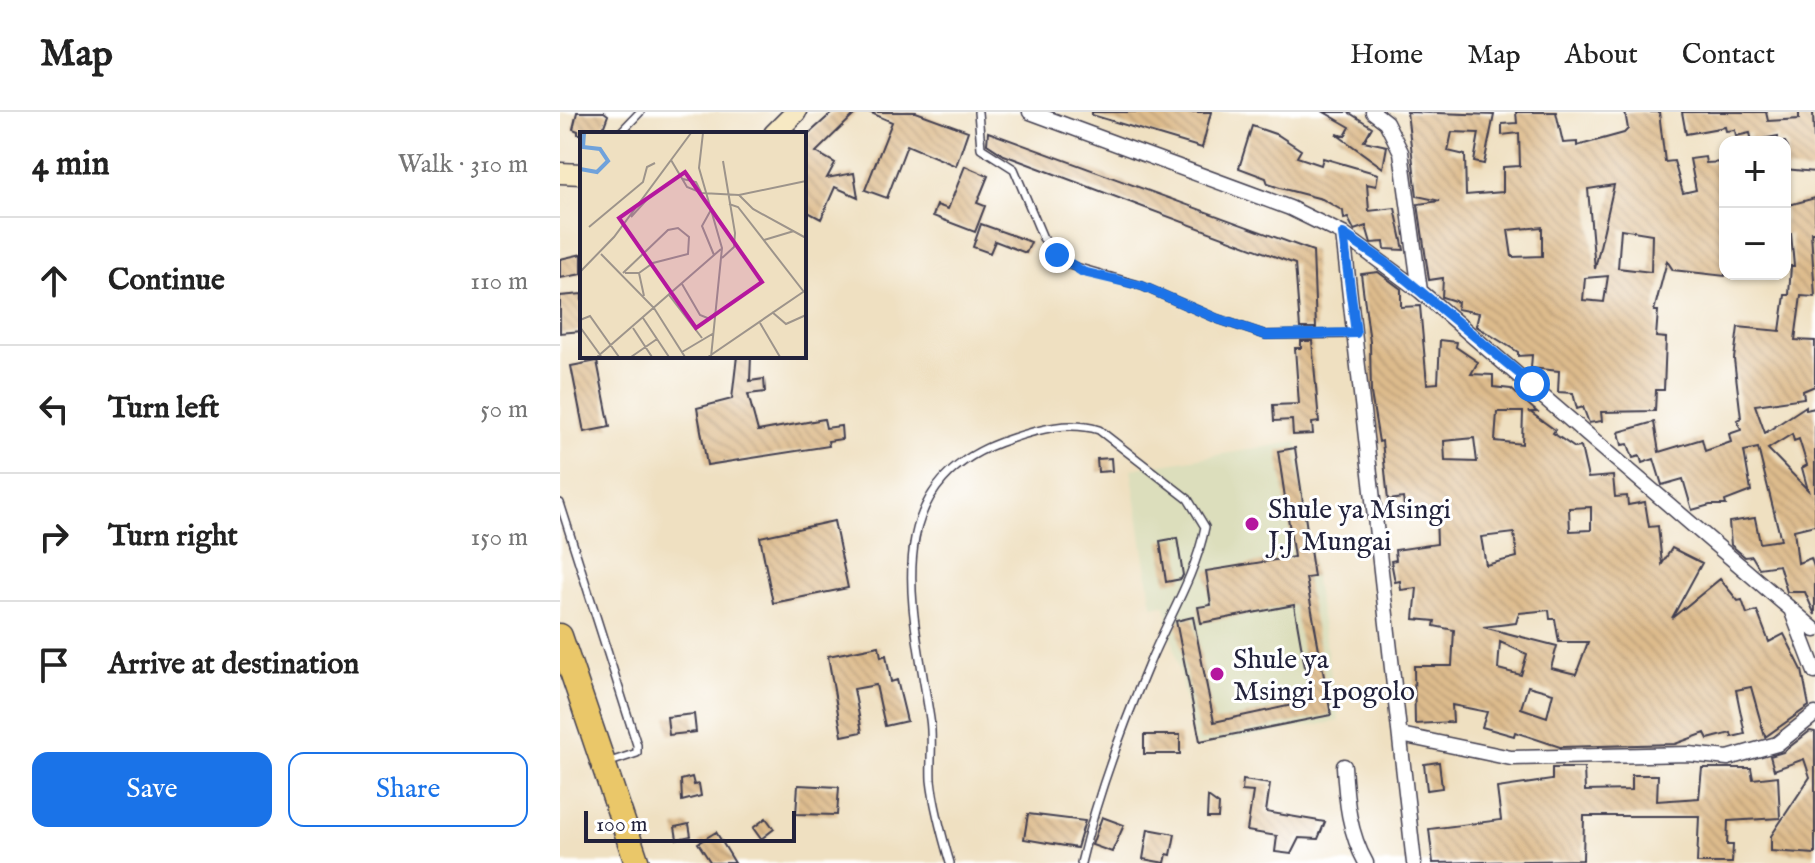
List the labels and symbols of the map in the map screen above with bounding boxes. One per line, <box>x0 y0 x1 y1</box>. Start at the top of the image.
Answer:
inset map <box>580 132 806 358</box>
route end <box>1039 237 1075 273</box>
route start <box>1514 366 1550 402</box>
place label: Shule ya Msingi J.J Mungai <box>1265 493 1451 560</box>
marker: Shule ya Msingi J.J Mungai <box>1243 515 1261 533</box>
place label: Shule ya Msingi Ipogolo <box>1233 643 1415 710</box>
marker: Shule ya Msingi Ipogolo <box>1208 665 1226 683</box>
scale bar <box>584 807 796 843</box>

